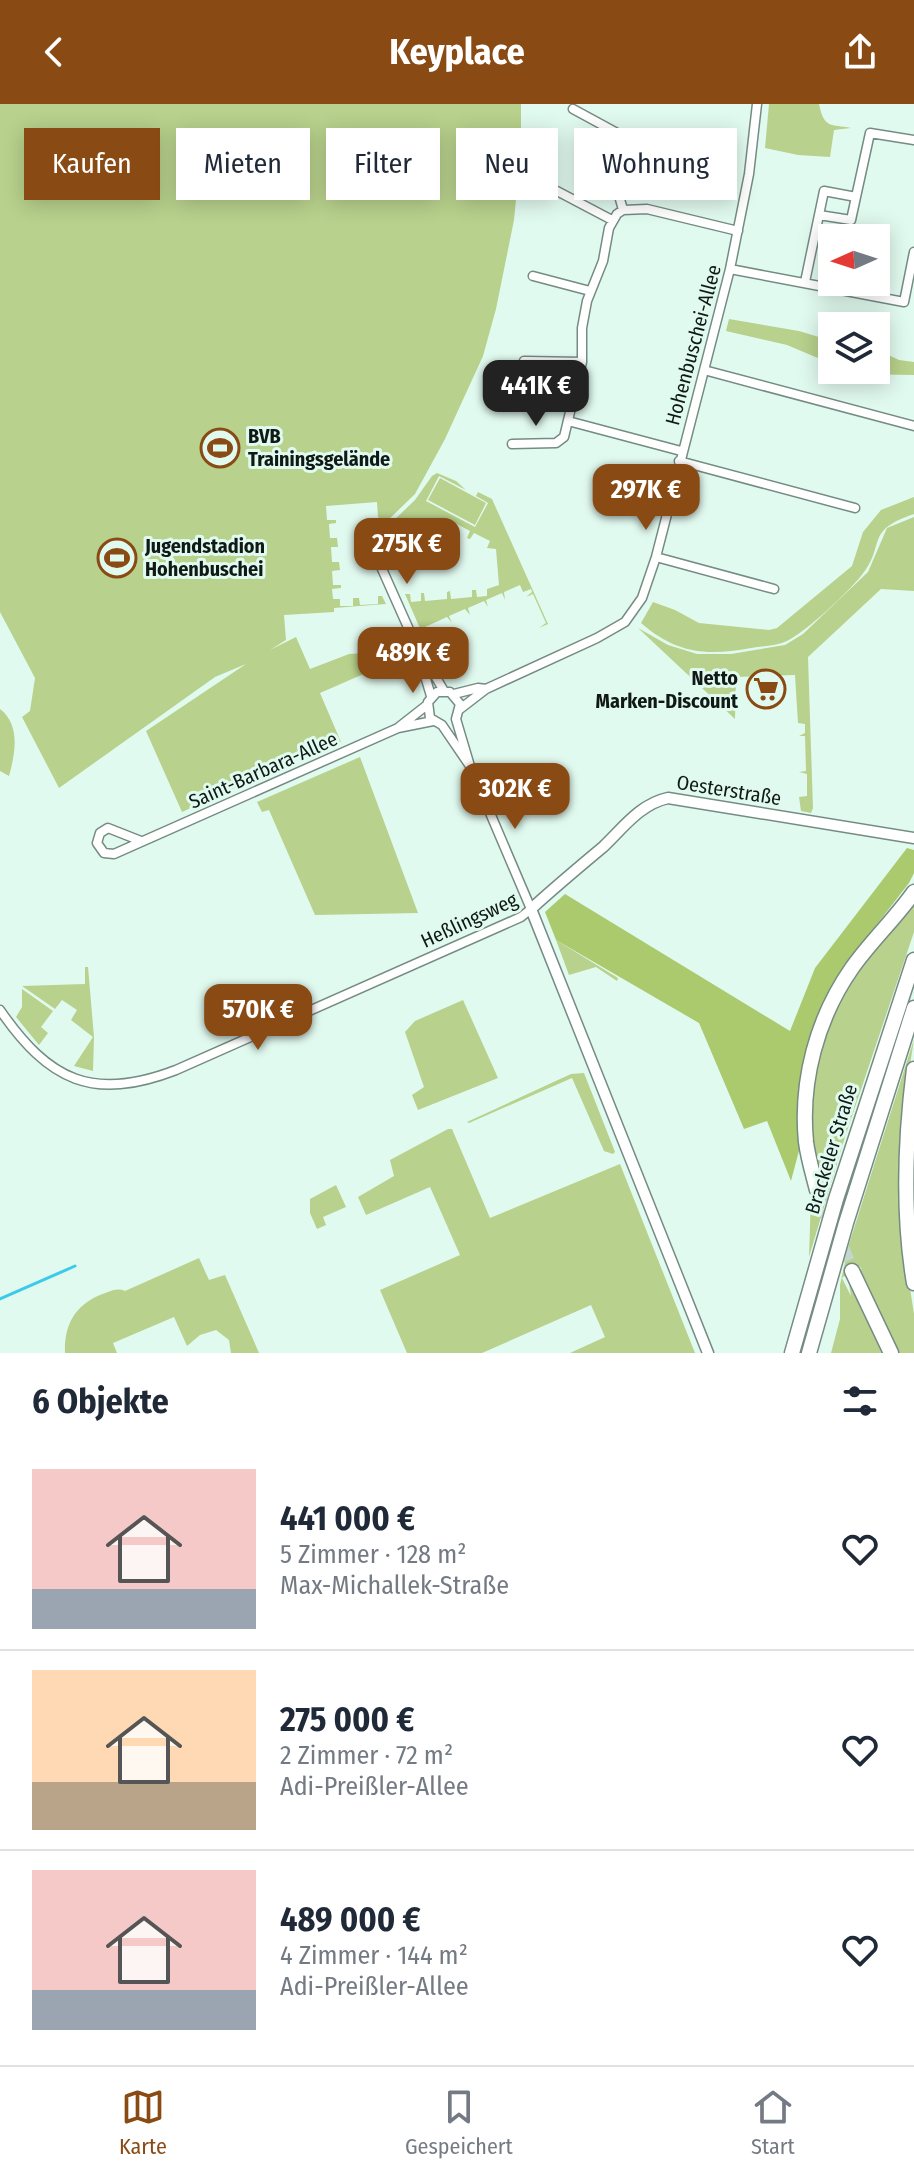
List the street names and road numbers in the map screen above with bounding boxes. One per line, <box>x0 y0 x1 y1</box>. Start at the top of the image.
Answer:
street label: Hohenbuschei-Allee <box>660 262 726 428</box>
street label: Saint-Barbara-Allee <box>185 726 341 814</box>
street label: Oesterstraße <box>675 770 783 810</box>
street label: Heßlingsweg <box>417 887 522 953</box>
street label: Brackeler Straße <box>800 1081 862 1217</box>

